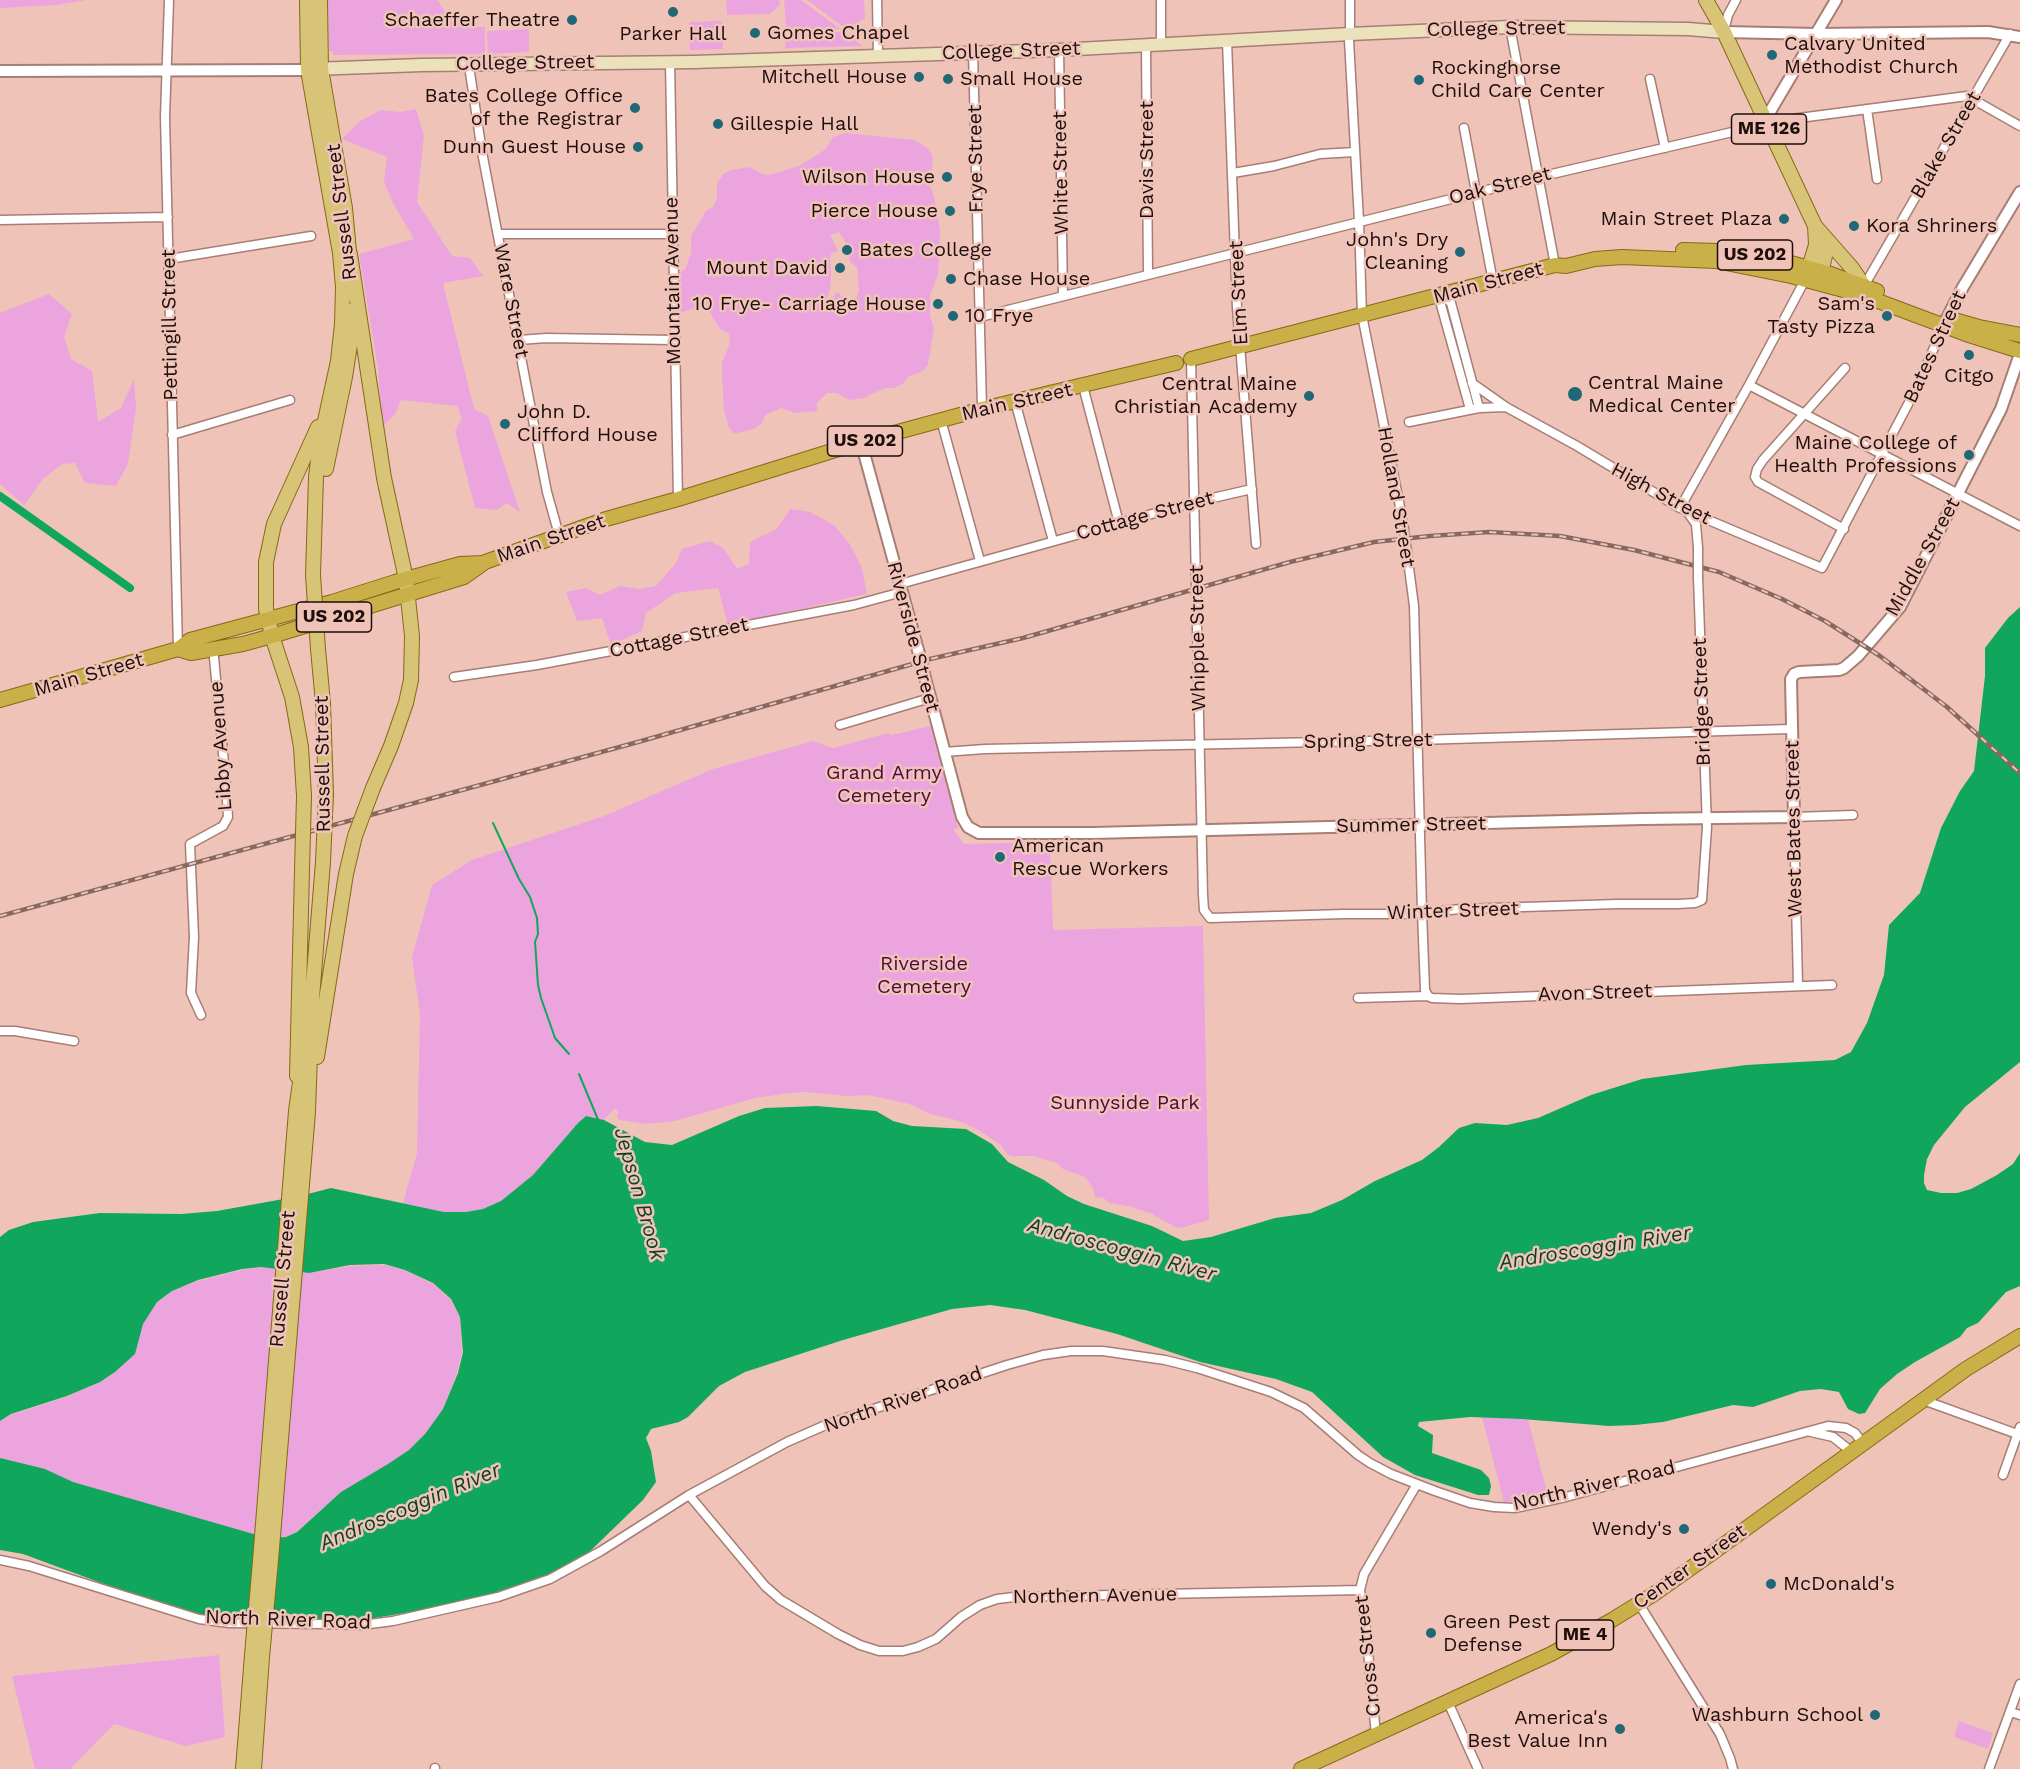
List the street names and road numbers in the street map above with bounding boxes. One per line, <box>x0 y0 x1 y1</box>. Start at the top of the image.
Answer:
street label: College Street <box>1426 16 1566 42</box>
street label: College Street <box>941 37 1081 65</box>
street label: College Street <box>455 50 595 76</box>
street label: Blake Street <box>1906 87 1986 203</box>
street label: Davis Street <box>1135 101 1159 219</box>
street label: Frye Street <box>963 105 989 213</box>
street label: White Street <box>1048 111 1074 235</box>
road number: ME 126 <box>1732 114 1806 144</box>
street label: Russell Street <box>322 142 362 282</box>
street label: Oak Street <box>1446 162 1554 210</box>
street label: Mountain Avenue <box>660 197 686 365</box>
street label: Elm Street <box>1224 240 1254 346</box>
road number: US 202 <box>1718 240 1792 270</box>
street label: Ware Street <box>488 242 534 360</box>
street label: Pettingill Street <box>157 249 183 401</box>
street label: Main Street <box>1430 257 1546 309</box>
street label: Bates Street <box>1898 287 1972 407</box>
street label: Main Street <box>959 378 1075 426</box>
street label: Holland Street <box>1372 425 1420 569</box>
road number: US 202 <box>828 426 902 456</box>
street label: High Street <box>1607 458 1715 530</box>
street label: Cottage Street <box>1074 486 1216 546</box>
street label: Middle Street <box>1880 493 1966 621</box>
street label: Main Street <box>494 509 608 569</box>
street label: Riverside Street <box>881 559 945 715</box>
street label: Whipple Street <box>1185 564 1211 712</box>
road number: US 202 <box>296 602 372 632</box>
street label: Cottage Street <box>607 613 751 663</box>
street label: Bridge Street <box>1688 637 1716 767</box>
street label: Main Street <box>31 648 147 702</box>
street label: Libby Avenue <box>204 680 238 812</box>
street label: Russell Street <box>310 695 336 833</box>
street label: Spring Street <box>1303 728 1433 754</box>
street label: West Bates Street <box>1780 740 1808 918</box>
street label: Summer Street <box>1336 812 1486 838</box>
street label: Winter Street <box>1387 897 1519 925</box>
street label: Avon Street <box>1537 979 1653 1007</box>
street label: Russell Street <box>265 1210 301 1348</box>
street label: North River Road <box>821 1362 985 1438</box>
street label: North River Road <box>1510 1456 1678 1516</box>
street label: Center Street <box>1629 1519 1751 1615</box>
street label: Northern Avenue <box>1013 1583 1177 1609</box>
street label: Cross Street <box>1350 1594 1386 1718</box>
street label: North River Road <box>205 1605 371 1635</box>
road number: ME 4 <box>1556 1620 1614 1650</box>

